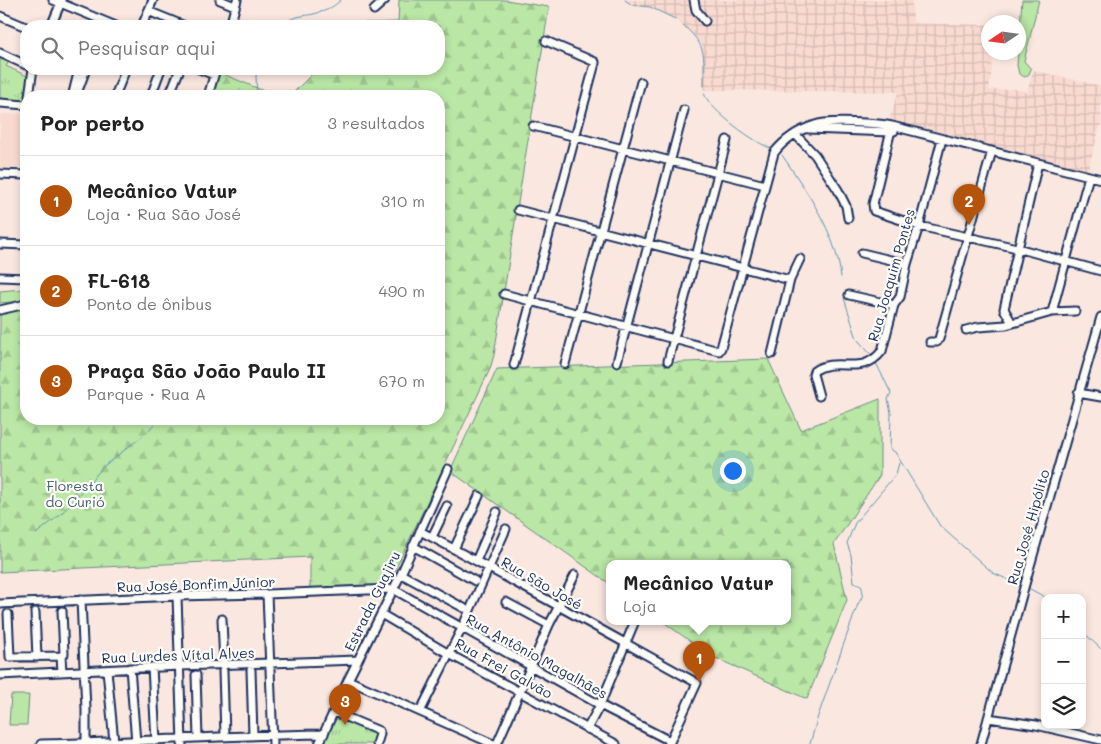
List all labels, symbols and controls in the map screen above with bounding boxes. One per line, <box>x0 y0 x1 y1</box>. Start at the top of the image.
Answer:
north arrow <box>981 15 1026 60</box>
search box <box>20 20 445 75</box>
icon: search <box>38 34 66 62</box>
text: Pesquisar aqui <box>78 35 216 60</box>
text: Por perto <box>40 109 144 136</box>
text: 3 resultados <box>328 112 425 133</box>
text: Mecânico Vatur <box>87 178 237 203</box>
pin: 2 <box>953 184 985 225</box>
text: 1 <box>52 190 60 211</box>
text: 310 m <box>381 190 425 211</box>
text: Loja · Rua São José <box>87 203 241 224</box>
street label: Rua Joaquim Pontes <box>863 206 919 344</box>
text: FL-618 <box>87 268 150 293</box>
text: 2 <box>52 280 60 301</box>
text: 490 m <box>378 280 425 301</box>
text: Ponto de ônibus <box>87 293 212 314</box>
text: Praça São João Paulo II <box>87 358 326 383</box>
text: 3 <box>51 370 61 391</box>
text: 670 m <box>379 370 425 391</box>
text: Parque · Rua A <box>87 383 206 404</box>
your location <box>720 458 746 484</box>
street label: Rua José Hipólito <box>1002 467 1054 587</box>
park label: Floresta do Curió <box>46 476 104 511</box>
street label: Estrada Guajiru <box>340 548 404 654</box>
street label: Rua São José <box>498 552 586 614</box>
popup <box>606 560 791 625</box>
text: Mecânico Vatur <box>623 570 774 595</box>
street label: Rua José Bonfim Júnior <box>116 572 276 596</box>
map controls <box>1041 594 1086 729</box>
button: + <box>1041 594 1086 639</box>
text: Loja <box>623 595 657 616</box>
street label: Rua Antônio Magalhães <box>463 609 611 703</box>
street label: Rua Frei Galvão <box>452 633 556 703</box>
button: − <box>1041 639 1086 684</box>
pin: 1 <box>683 641 715 682</box>
street label: Rua Lurdes Vítal Alves <box>101 643 255 667</box>
pin: 3 <box>329 684 361 725</box>
button: layers <box>1041 684 1086 729</box>

